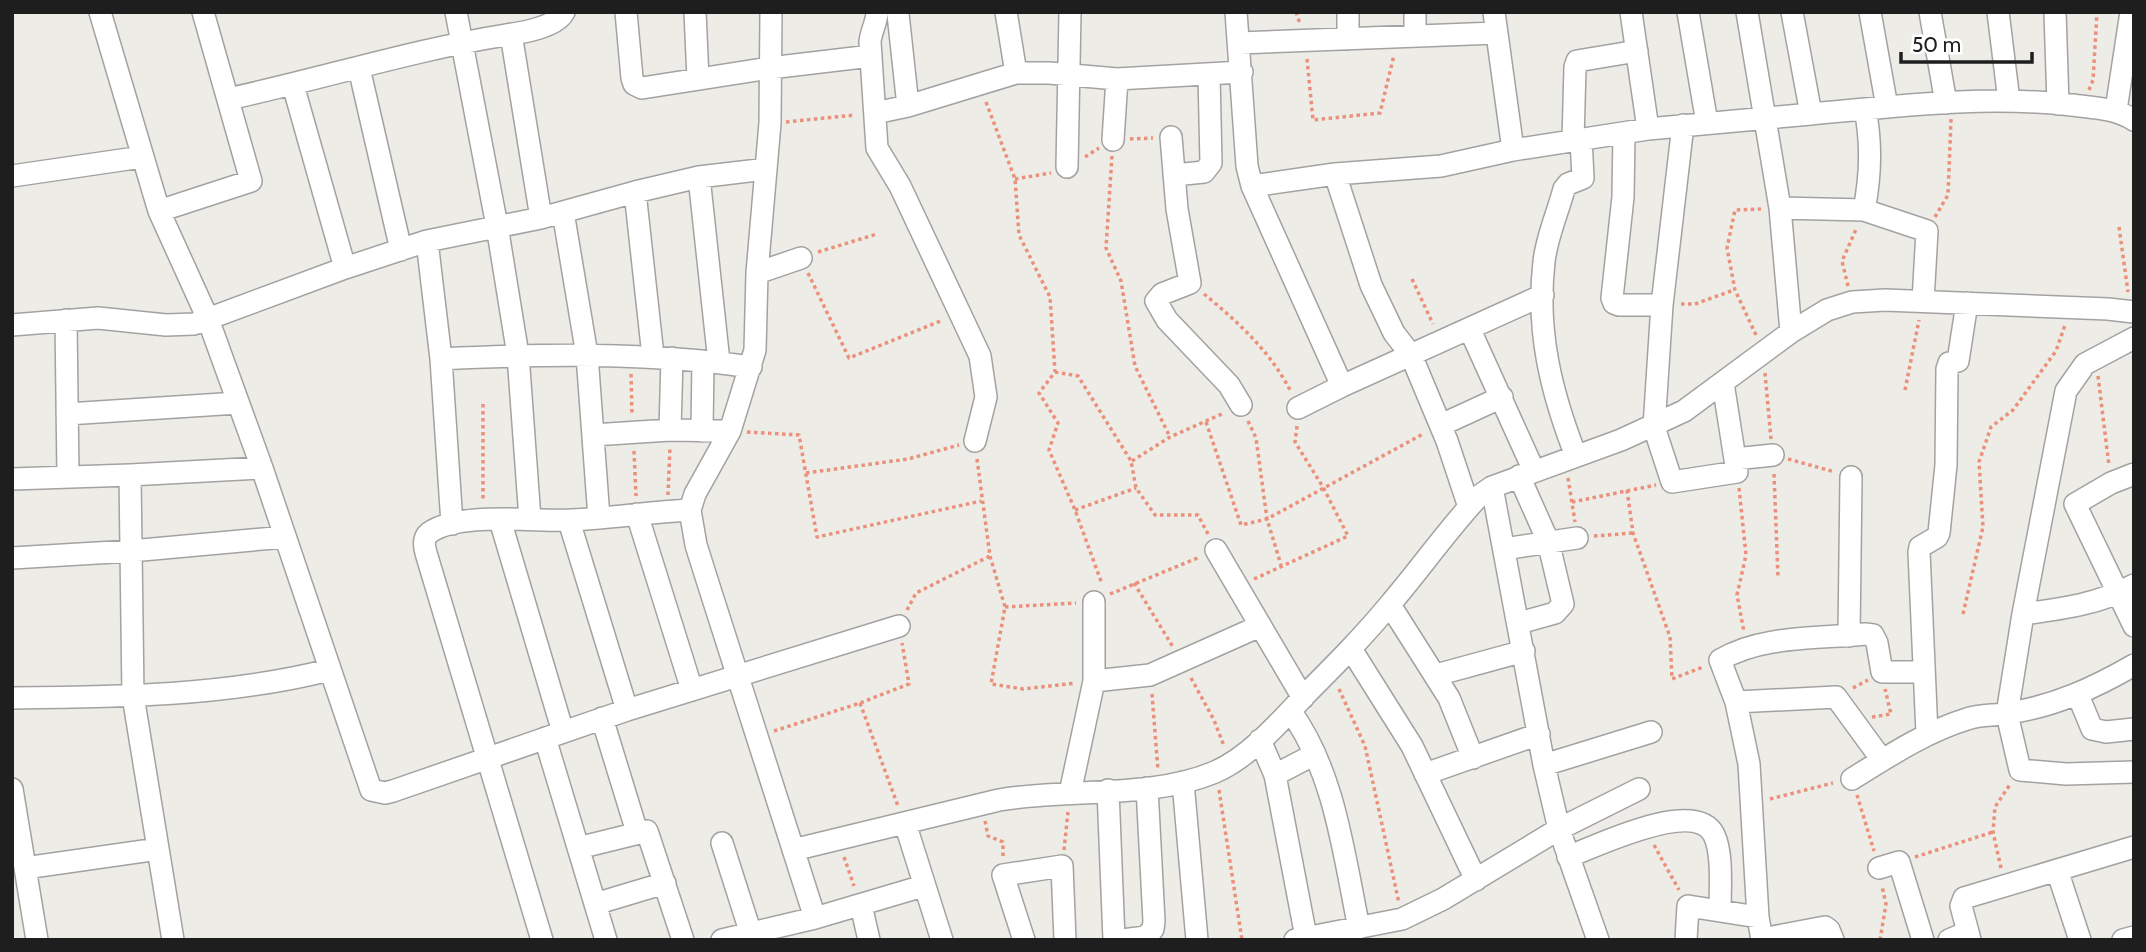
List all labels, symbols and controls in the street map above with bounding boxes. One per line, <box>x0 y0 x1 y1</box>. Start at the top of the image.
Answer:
scale bar <box>1901 21 2032 65</box>
text: 50 m <box>1912 32 1961 57</box>

